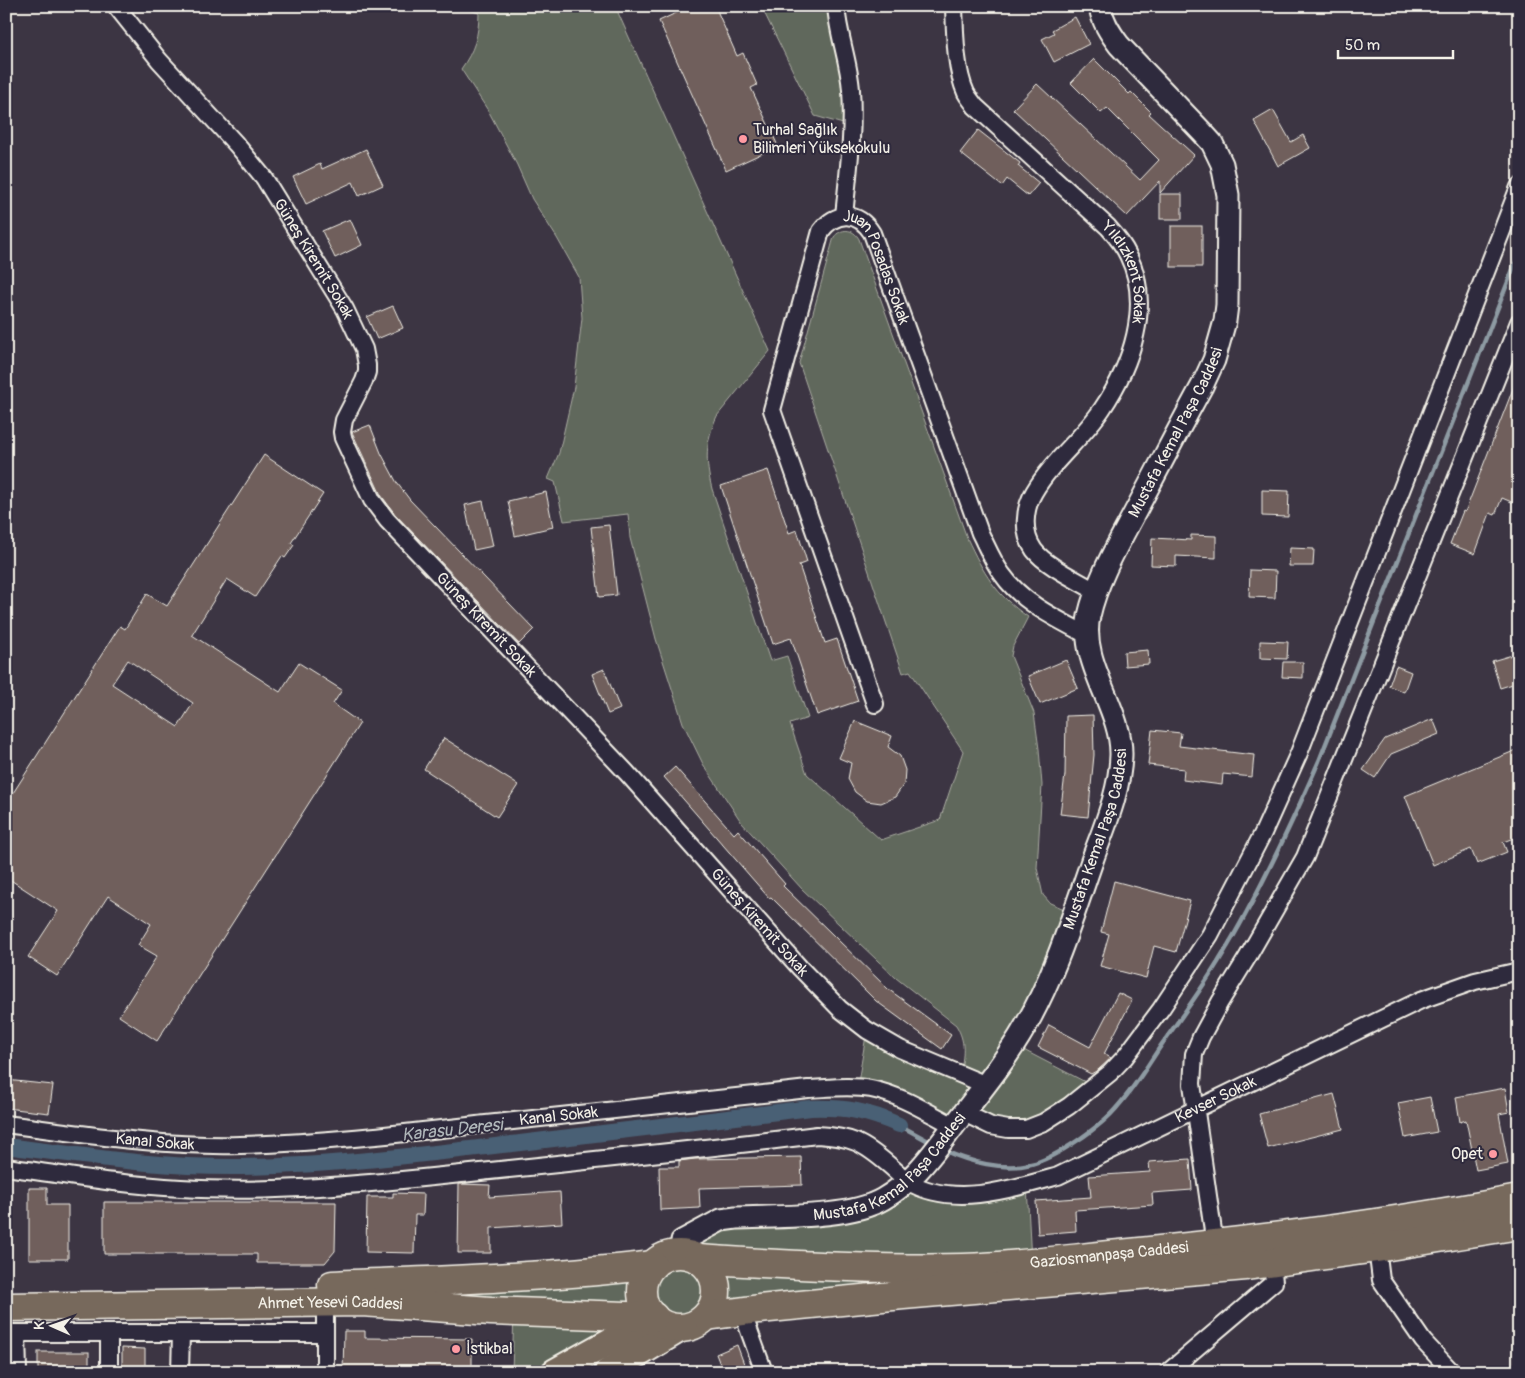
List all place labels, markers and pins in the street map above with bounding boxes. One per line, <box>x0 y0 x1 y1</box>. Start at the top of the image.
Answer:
place label: Turhal Sağlık Bilimleri Yüksekokulu <box>753 120 890 158</box>
marker: Turhal Sağlık Bilimleri Yüksekokulu <box>737 133 749 145</box>
place label: Opet <box>1451 1144 1484 1164</box>
marker: Opet <box>1487 1148 1499 1160</box>
place label: İstikbal <box>466 1339 513 1359</box>
marker: İstikbal <box>450 1343 462 1355</box>

